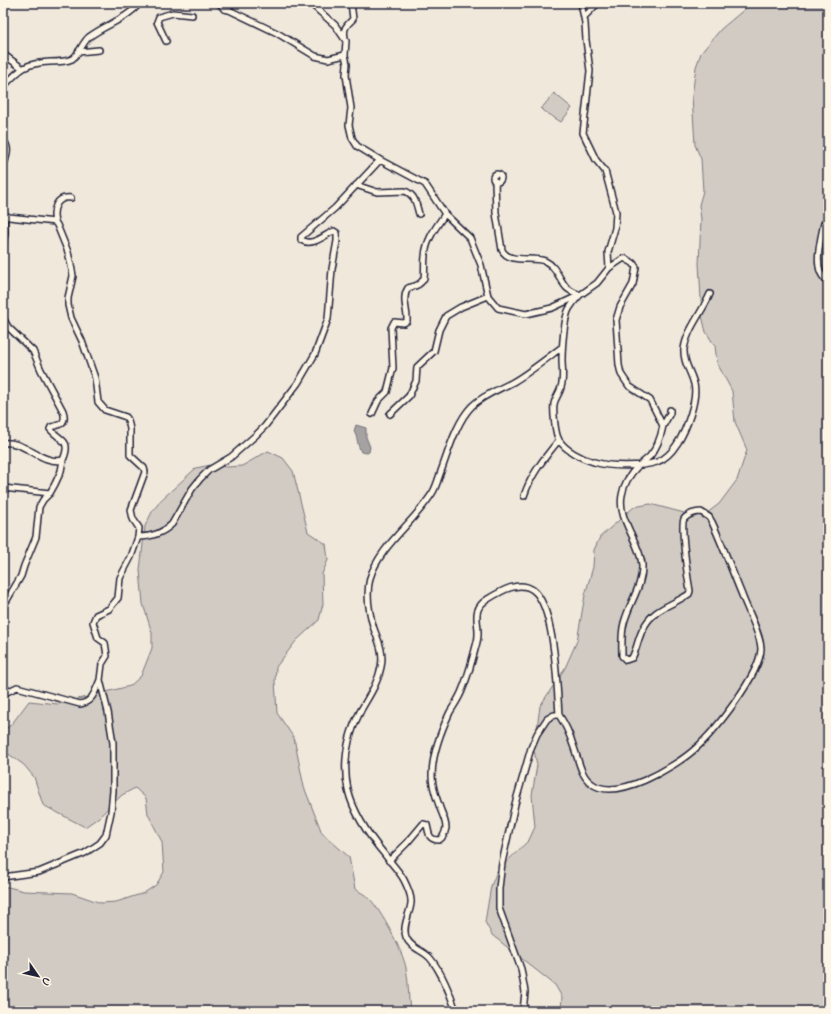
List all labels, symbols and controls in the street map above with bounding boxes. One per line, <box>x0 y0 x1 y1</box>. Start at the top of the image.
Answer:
north arrow <box>18 956 58 996</box>
text: U <box>38 974 53 988</box>

